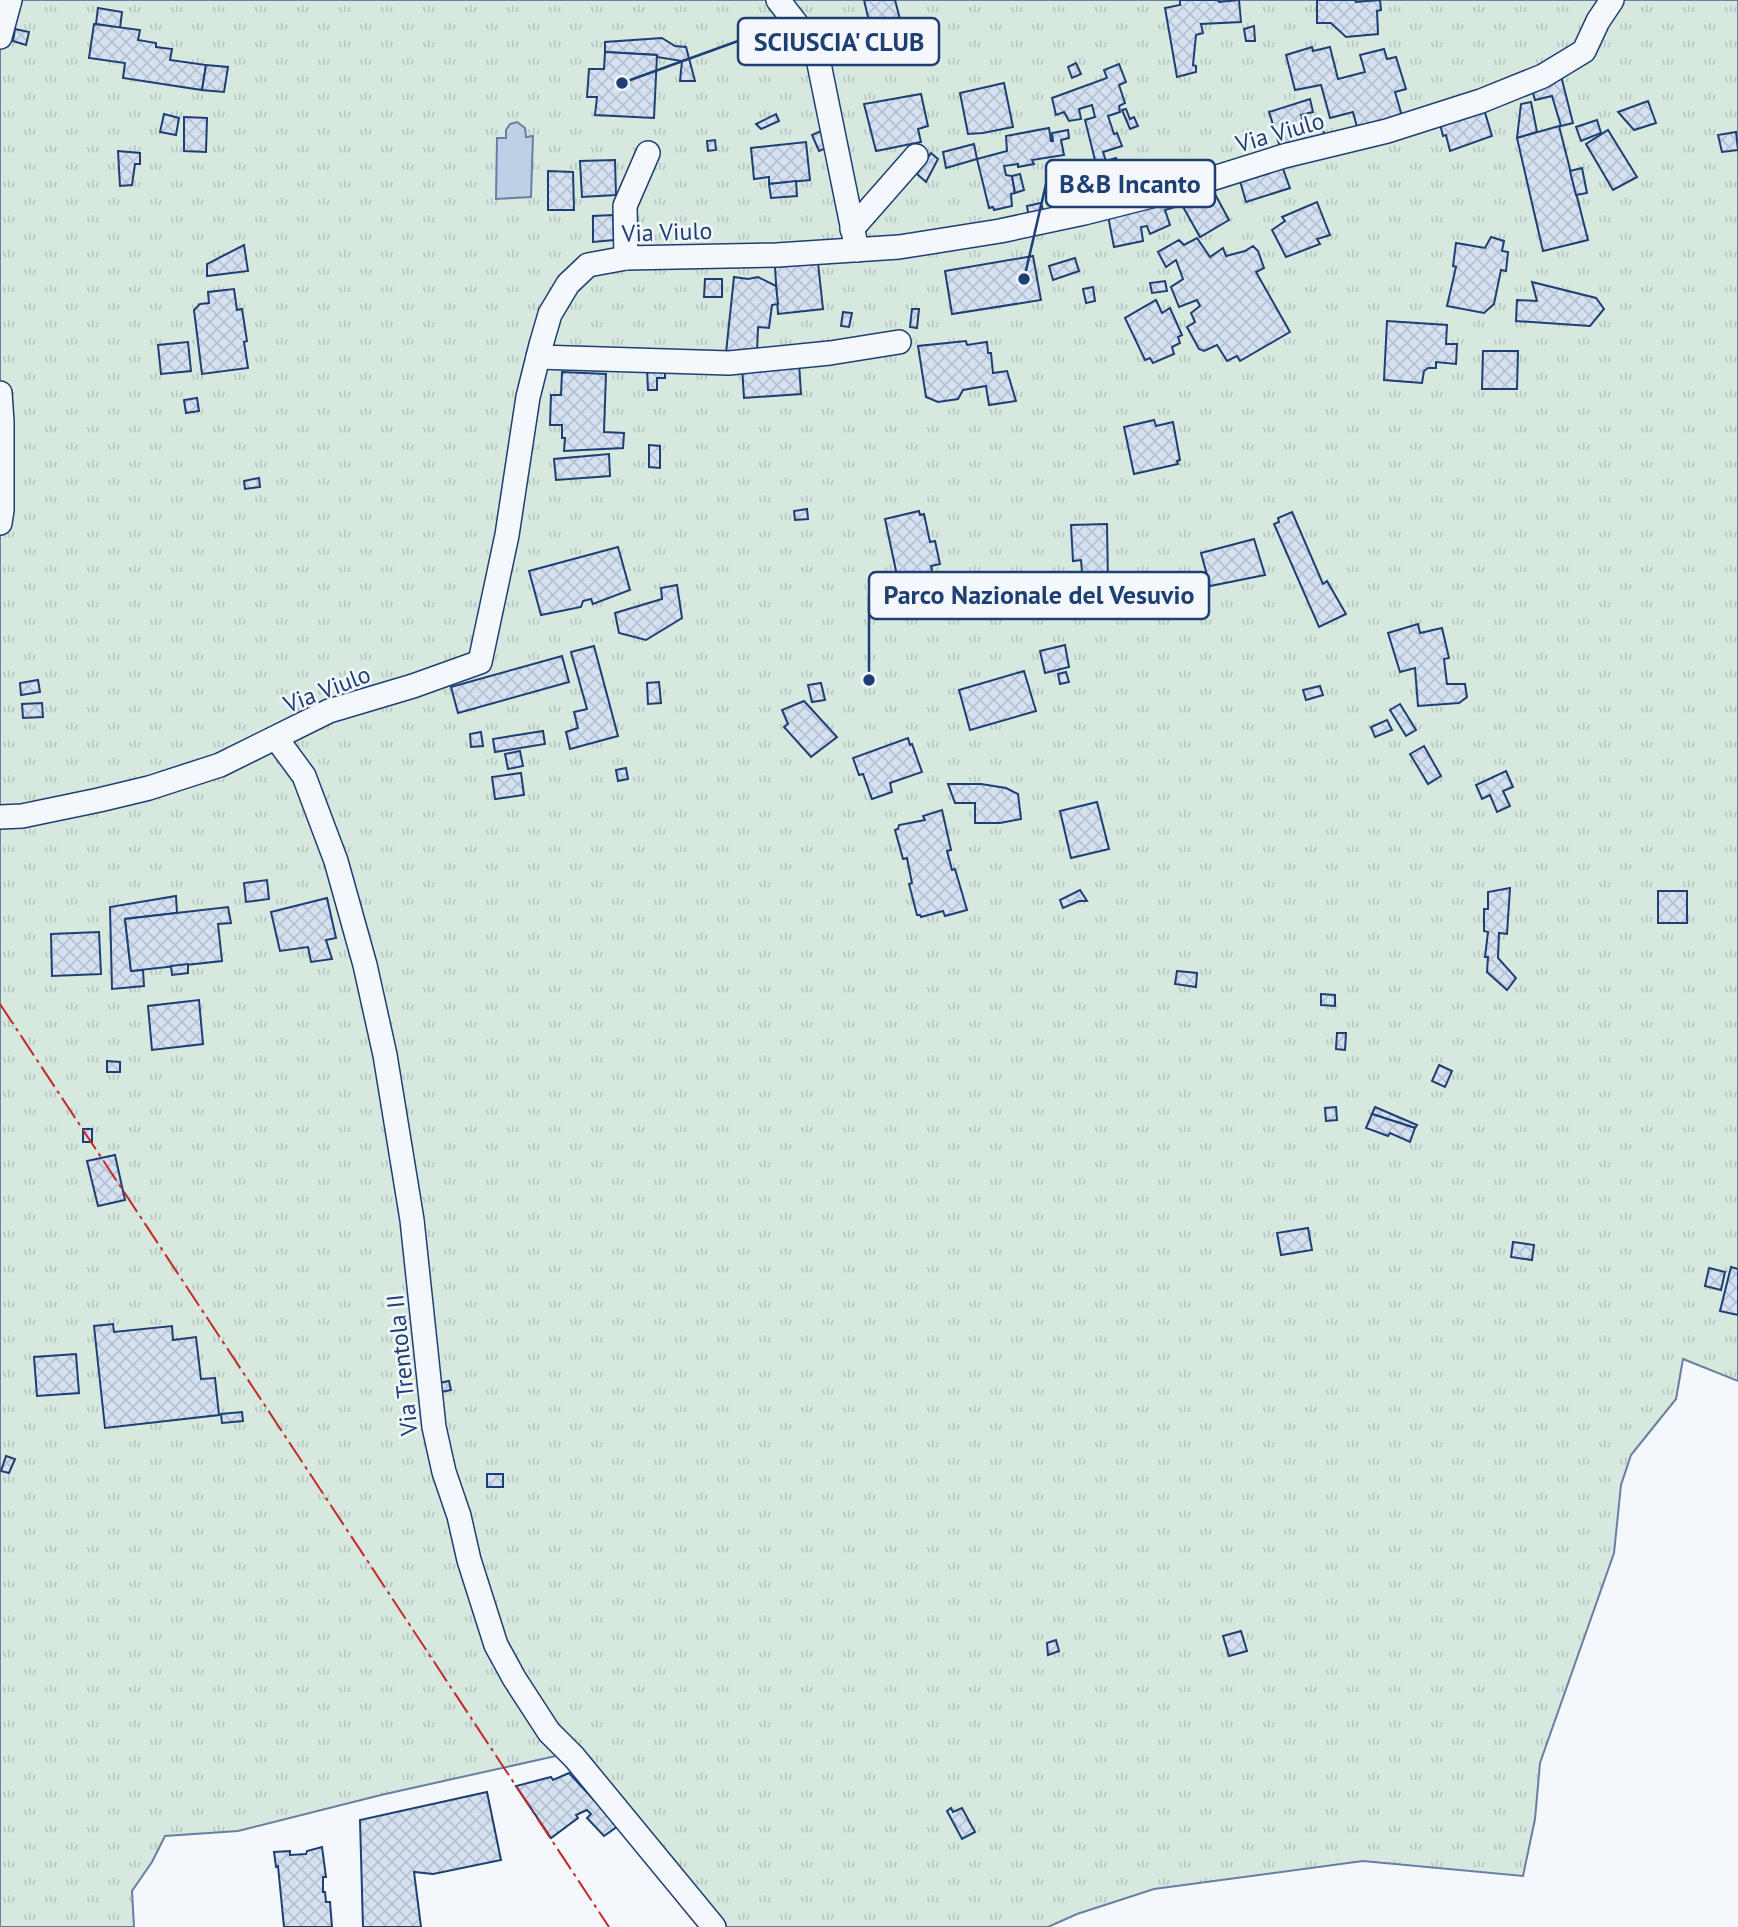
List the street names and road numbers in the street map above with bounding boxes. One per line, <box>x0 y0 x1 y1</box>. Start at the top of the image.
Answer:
street label: Via Viulo <box>1231 105 1328 160</box>
street label: Via Viulo <box>620 215 713 249</box>
street label: Via Viulo <box>278 658 375 720</box>
street label: Via Trentola II <box>379 1293 425 1438</box>

